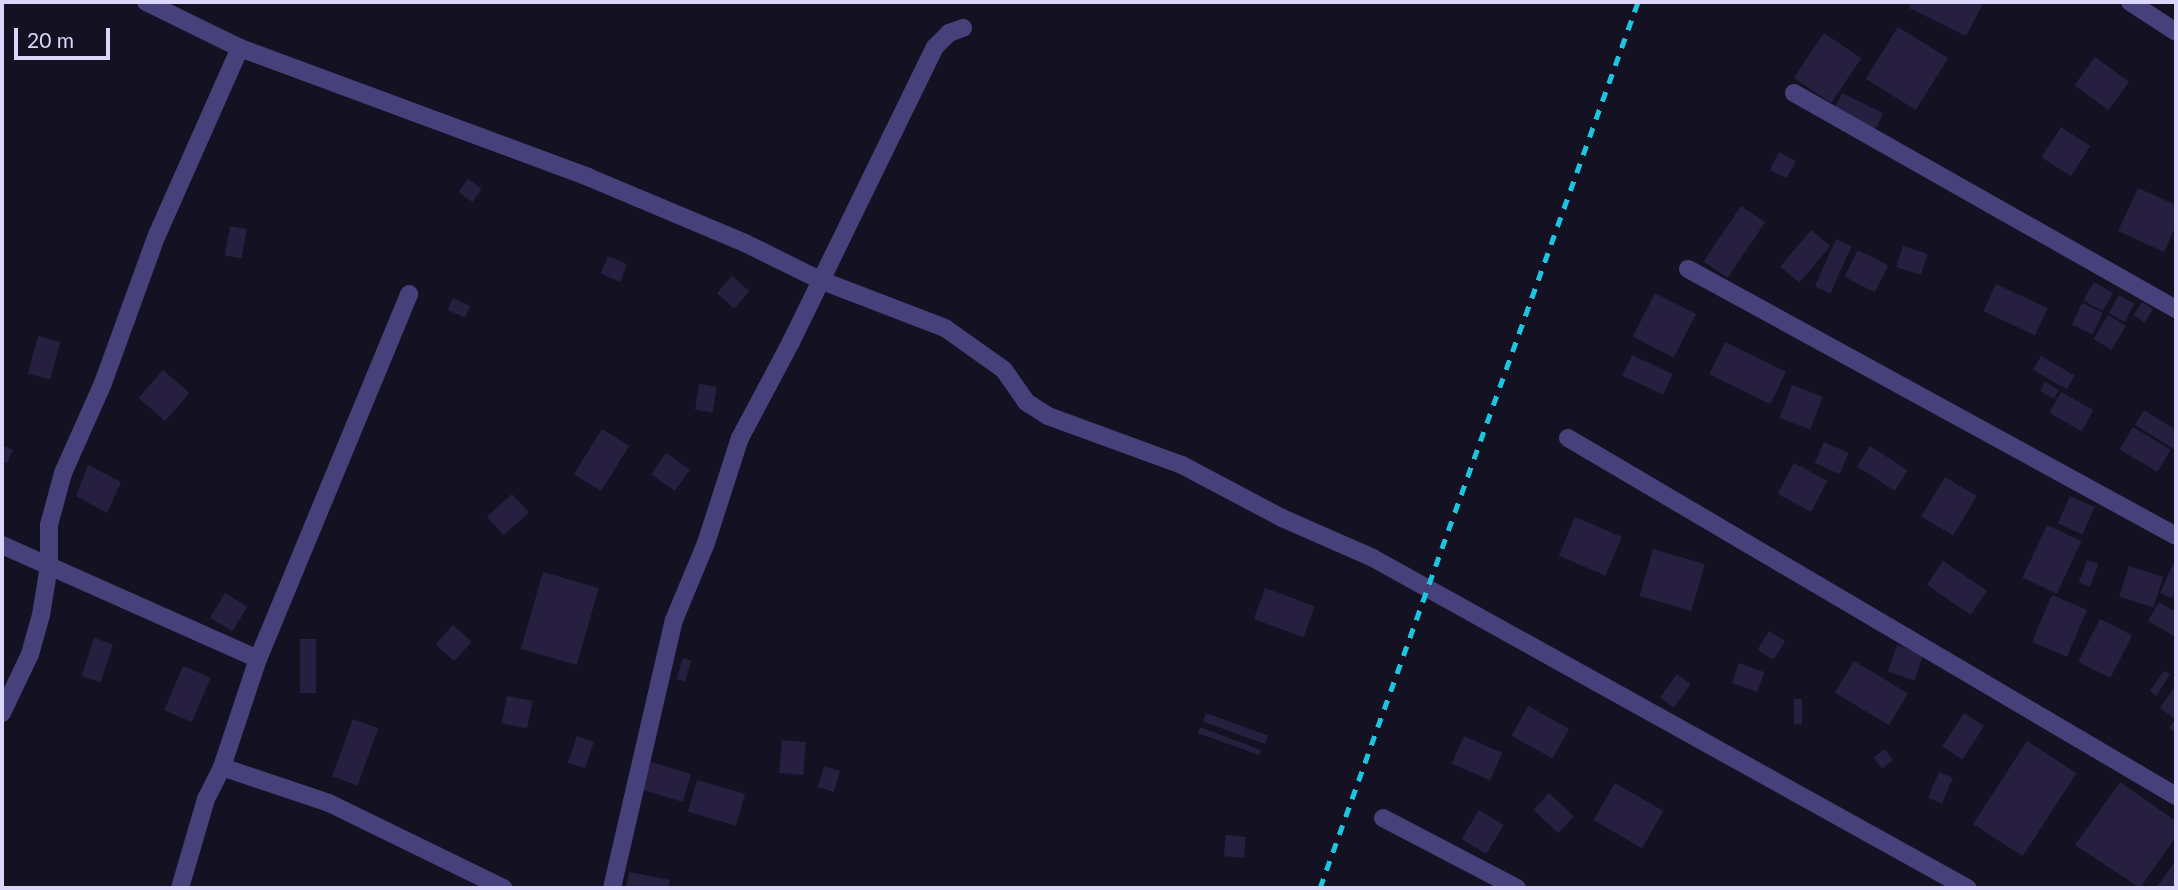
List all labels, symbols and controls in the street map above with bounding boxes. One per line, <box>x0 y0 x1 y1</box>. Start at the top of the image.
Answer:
scale bar <box>18 14 114 58</box>
text: 20 m <box>27 27 74 52</box>

